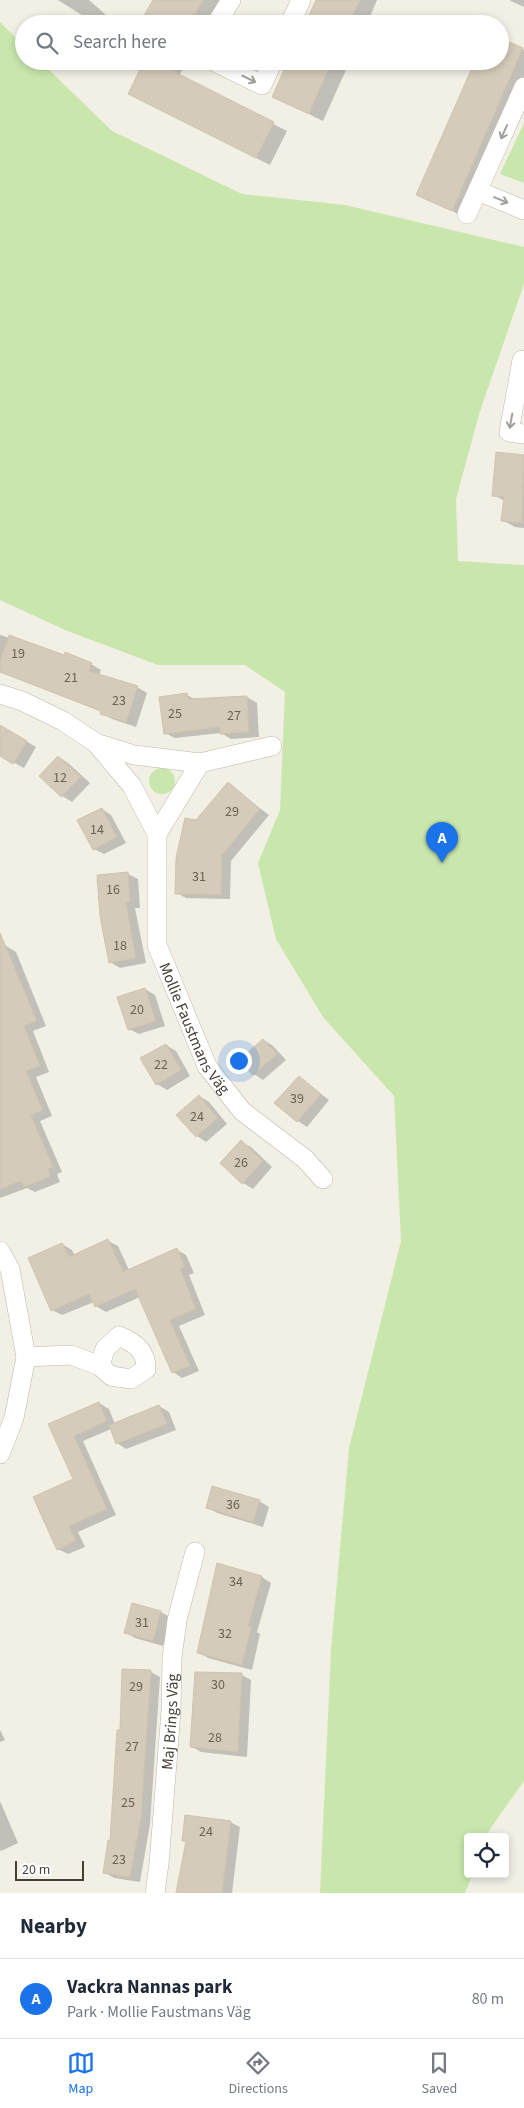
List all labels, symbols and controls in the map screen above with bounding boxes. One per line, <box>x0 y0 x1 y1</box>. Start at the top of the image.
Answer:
search box <box>15 15 509 70</box>
icon: search <box>33 29 61 57</box>
text: Search here <box>73 29 167 56</box>
one-way arrow <box>241 74 256 84</box>
one-way arrow <box>499 124 509 139</box>
one-way arrow <box>493 196 508 206</box>
one-way arrow <box>505 413 515 429</box>
house number: 19 <box>11 644 25 664</box>
house number: 21 <box>64 668 78 688</box>
house number: 23 <box>112 691 126 711</box>
house number: 25 <box>168 704 182 724</box>
house number: 27 <box>227 706 241 726</box>
house number: 12 <box>53 768 67 788</box>
house number: 29 <box>225 802 239 822</box>
house number: 14 <box>90 820 104 840</box>
pin: A <box>426 822 458 863</box>
house number: 31 <box>192 867 206 887</box>
house number: 16 <box>106 880 120 900</box>
house number: 18 <box>113 936 127 956</box>
street label: Mollie Faustmans Väg <box>153 959 235 1099</box>
house number: 20 <box>130 1000 144 1020</box>
your location <box>226 1048 252 1074</box>
house number: 22 <box>154 1055 168 1075</box>
house number: 39 <box>290 1089 304 1109</box>
house number: 24 <box>190 1107 204 1127</box>
house number: 26 <box>234 1153 248 1173</box>
house number: 36 <box>226 1495 240 1515</box>
house number: 34 <box>229 1572 243 1592</box>
house number: 31 <box>135 1613 149 1633</box>
house number: 32 <box>218 1624 232 1644</box>
street label: Maj Brings Väg <box>156 1673 184 1771</box>
house number: 30 <box>211 1675 225 1695</box>
house number: 29 <box>129 1677 143 1697</box>
house number: 28 <box>208 1728 222 1748</box>
house number: 27 <box>125 1737 139 1757</box>
house number: 25 <box>121 1793 135 1813</box>
house number: 24 <box>199 1822 213 1842</box>
map controls <box>464 1833 509 1878</box>
button: locate <box>464 1833 509 1878</box>
house number: 23 <box>112 1850 126 1870</box>
scale bar <box>15 1858 84 1881</box>
text: 20 m <box>22 1860 50 1880</box>
text: Nearby <box>20 1911 87 1941</box>
text: Vackra Nannas park <box>67 1974 232 2001</box>
text: A <box>31 1988 41 2010</box>
text: 80 m <box>472 1988 504 2010</box>
text: Park · Mollie Faustmans Väg <box>67 2001 251 2023</box>
tab: Map <box>67 2049 95 2099</box>
tab: Directions <box>229 2049 288 2099</box>
tab: Saved <box>421 2049 457 2099</box>

